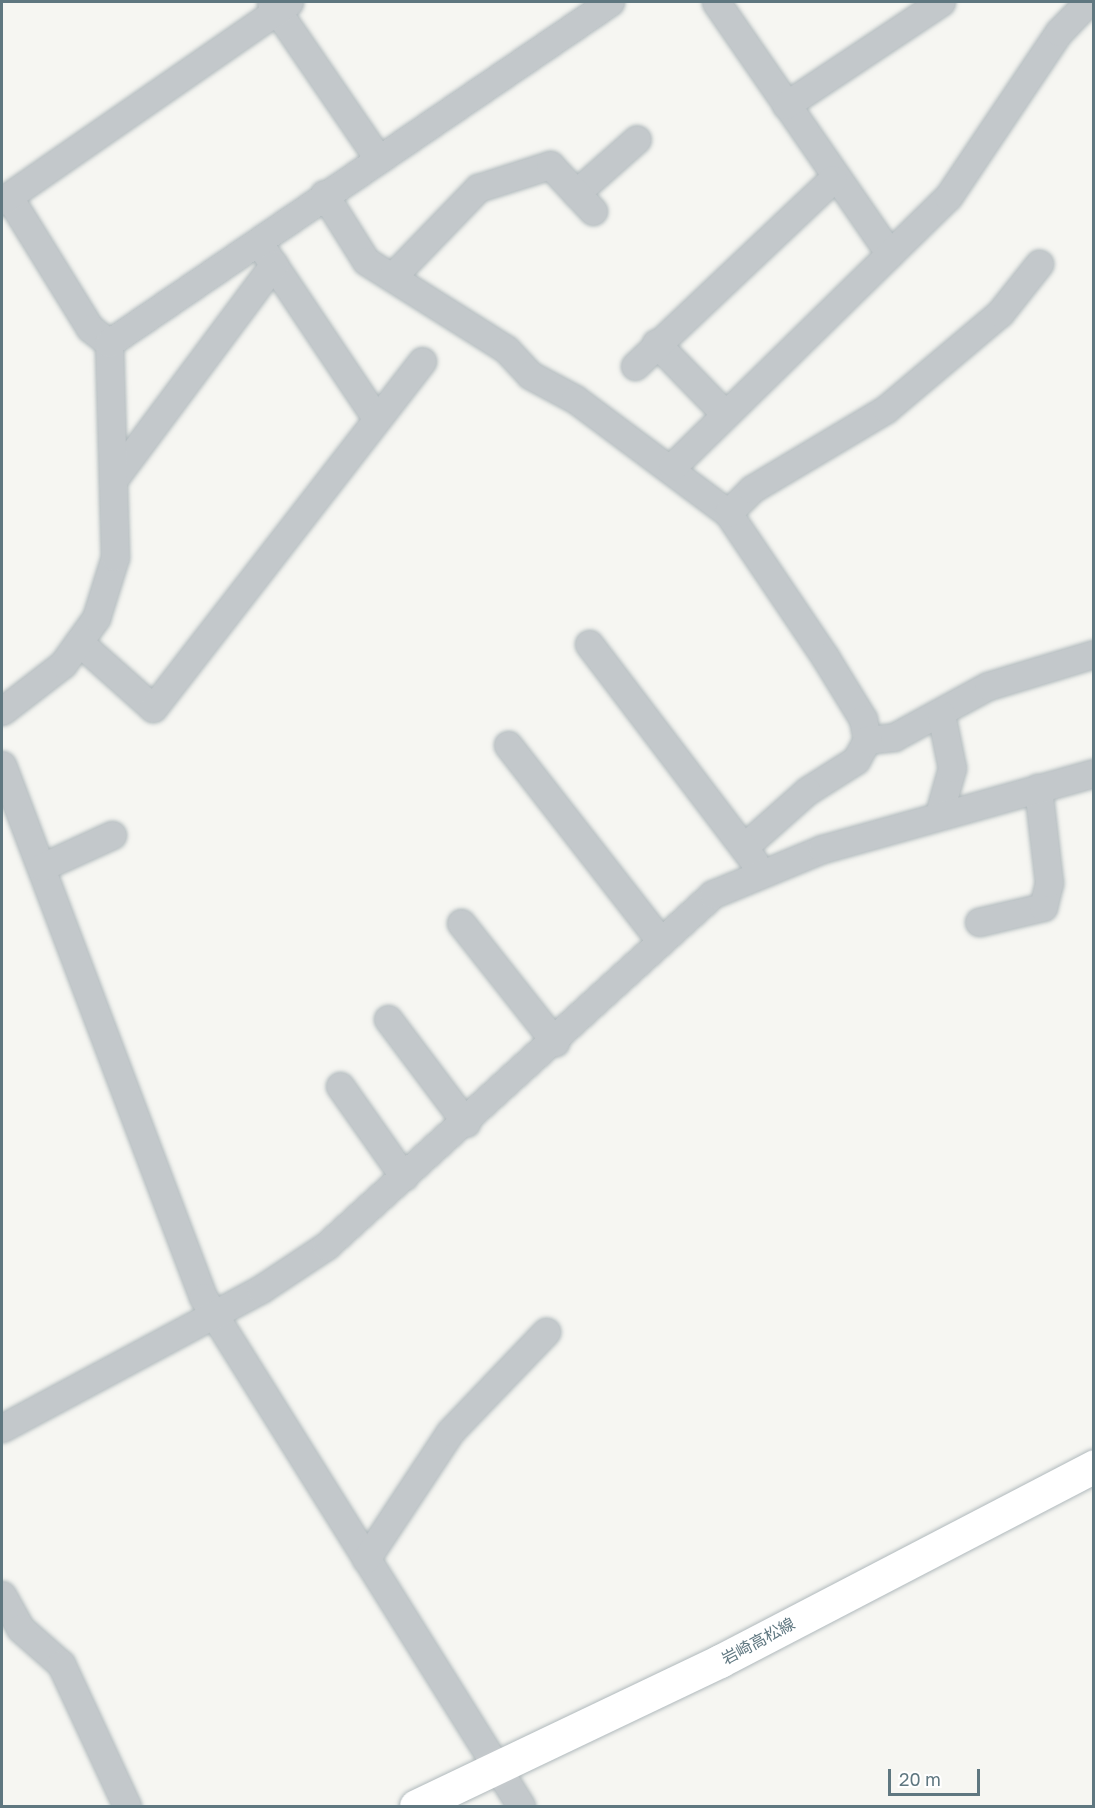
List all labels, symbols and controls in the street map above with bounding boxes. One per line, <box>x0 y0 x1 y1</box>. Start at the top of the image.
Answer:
street label: 岩崎高松線 <box>718 1614 798 1668</box>
scale bar <box>891 1757 982 1795</box>
text: 20 m <box>899 1768 941 1790</box>

